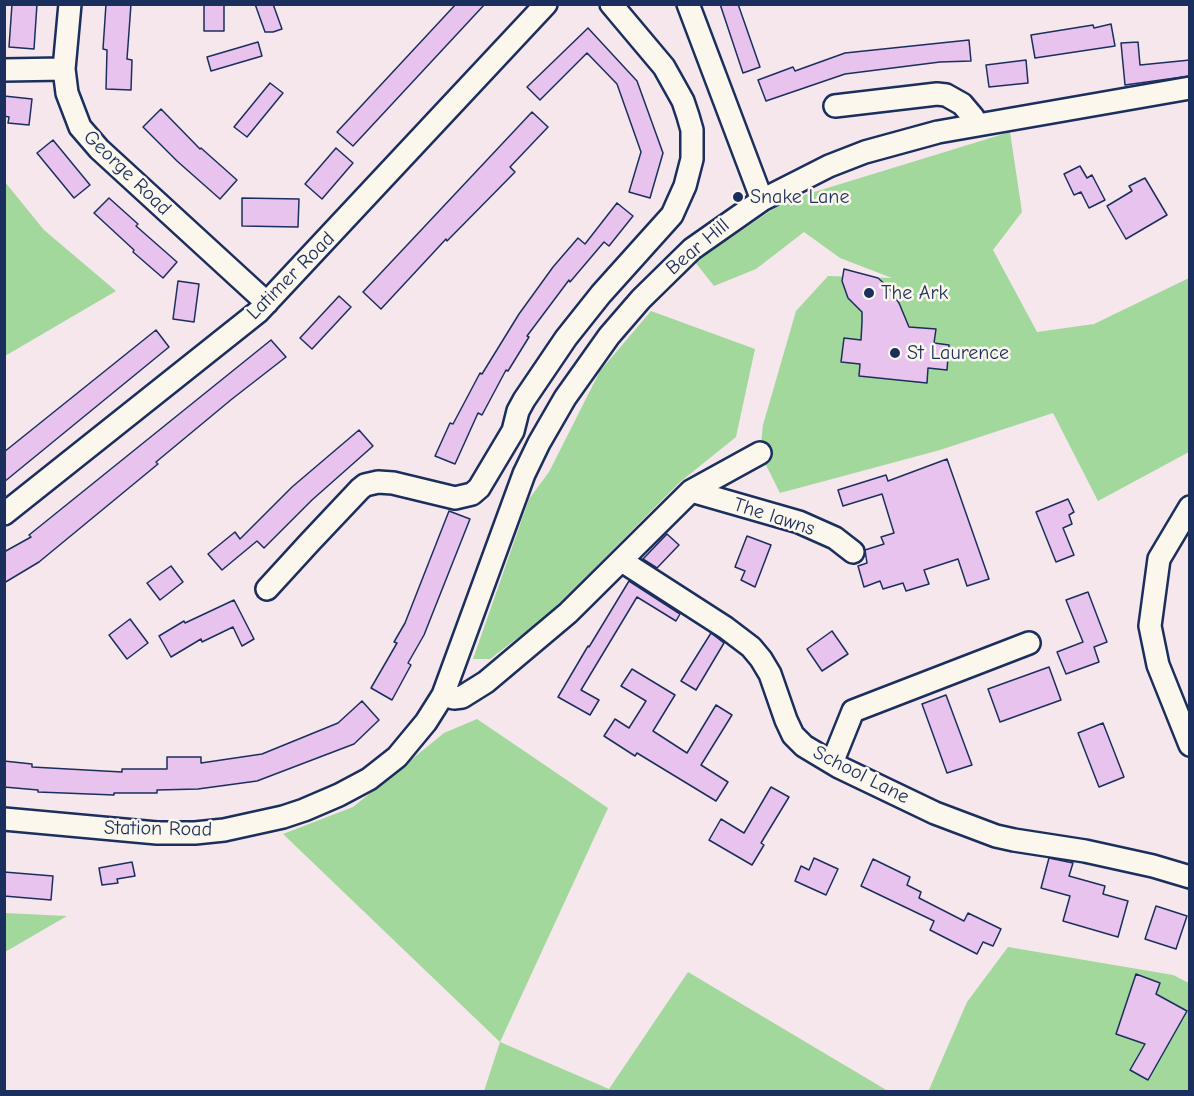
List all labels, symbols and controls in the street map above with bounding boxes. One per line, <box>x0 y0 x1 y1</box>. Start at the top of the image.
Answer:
street label: George Road <box>78 125 176 221</box>
place label: Snake Lane <box>750 185 849 209</box>
marker: Snake Lane <box>731 190 745 204</box>
street label: Bear Hill <box>662 214 734 280</box>
street label: Latimer Road <box>242 227 340 325</box>
place label: The Ark <box>881 281 948 305</box>
marker: The Ark <box>862 286 876 300</box>
place label: St Laurence <box>907 341 1009 365</box>
marker: St Laurence <box>888 346 902 360</box>
street label: The lawns <box>730 493 818 541</box>
street label: School Lane <box>809 741 913 809</box>
street label: Station Road <box>104 816 212 842</box>

